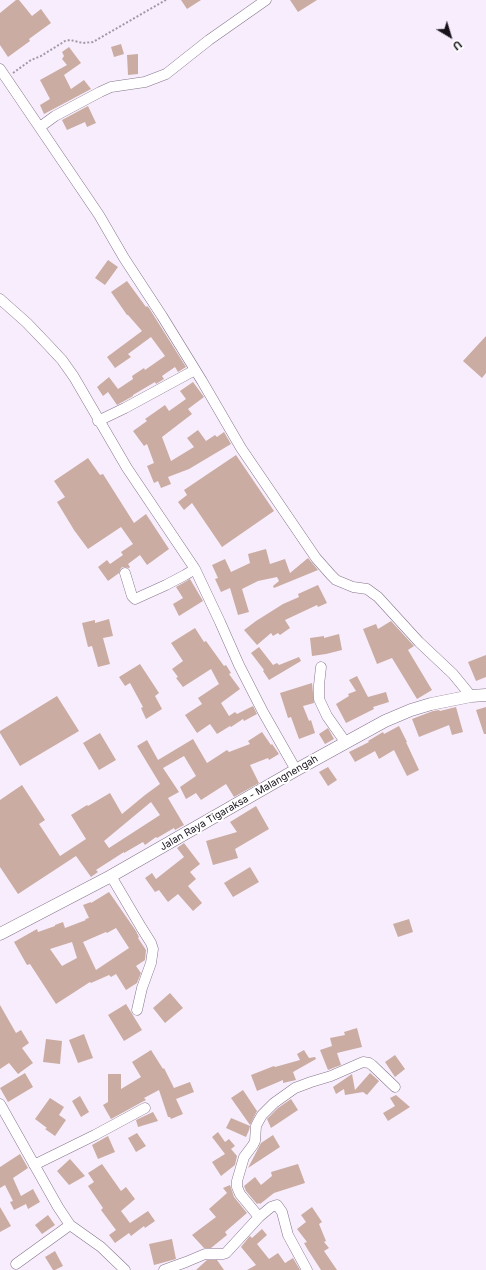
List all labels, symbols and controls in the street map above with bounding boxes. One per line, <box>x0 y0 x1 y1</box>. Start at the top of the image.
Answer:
north arrow <box>430 16 470 56</box>
text: U <box>450 37 465 53</box>
street label: Jalan Raya Tigaraksa - Malangnengah <box>158 753 320 853</box>

